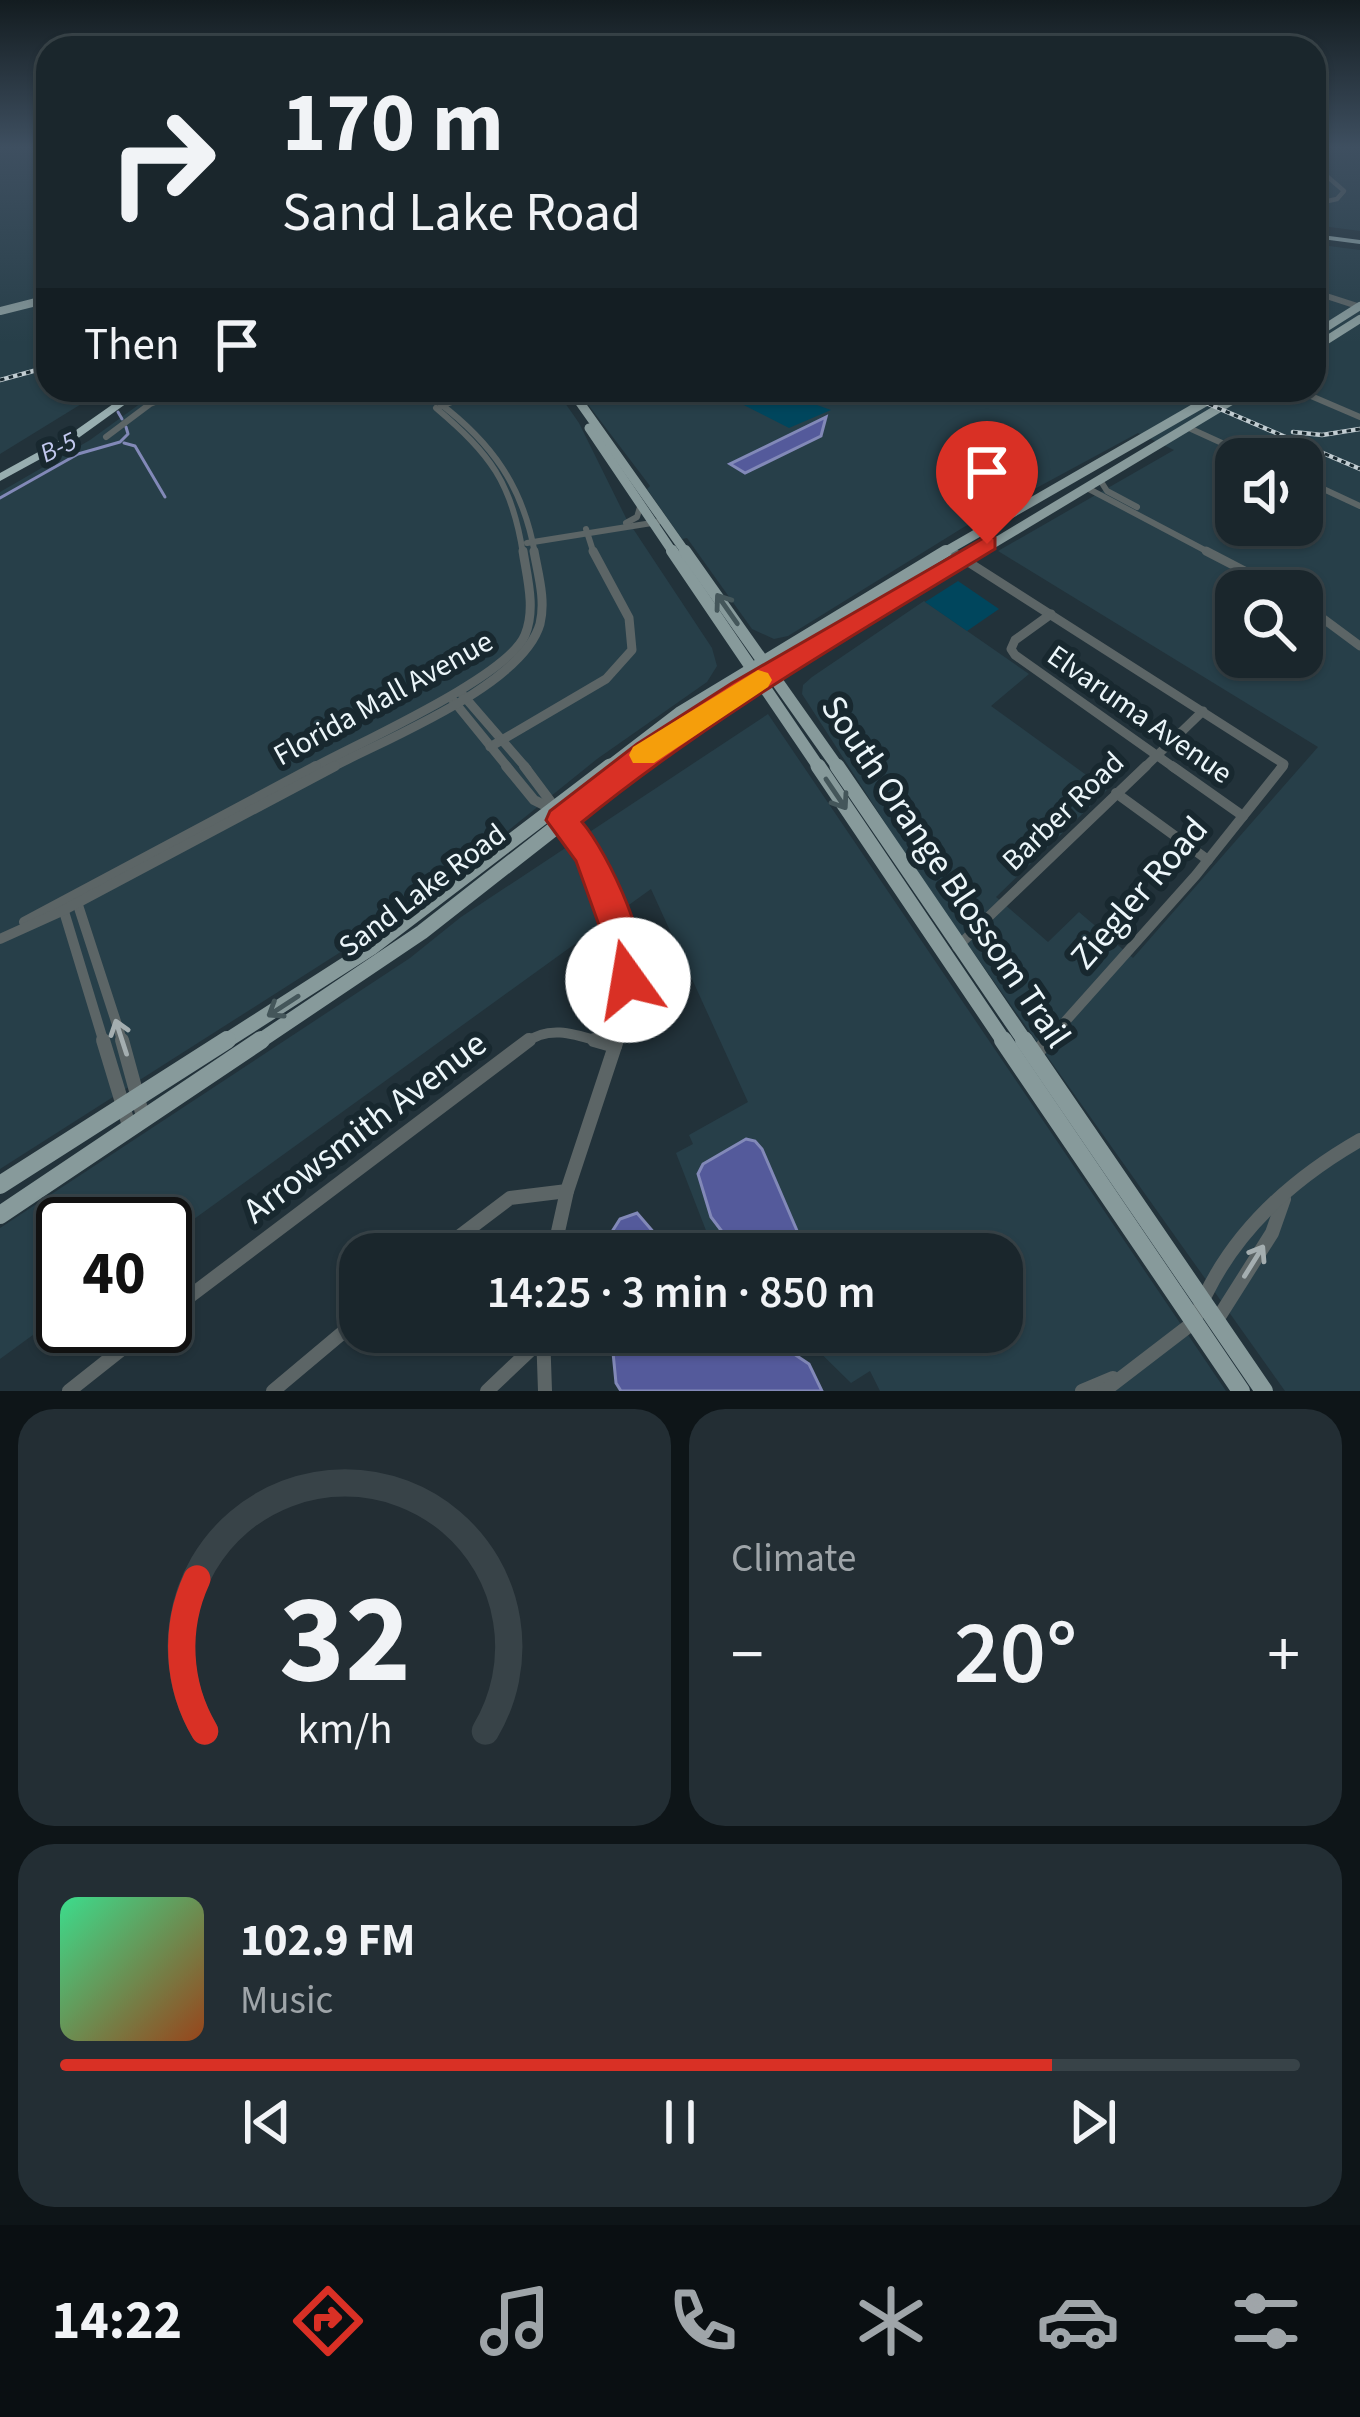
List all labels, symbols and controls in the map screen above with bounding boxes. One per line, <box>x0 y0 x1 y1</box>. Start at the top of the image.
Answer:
text: 170 m <box>282 64 504 184</box>
icon: right <box>84 84 240 240</box>
text: Sand Lake Road <box>282 175 641 252</box>
icon: arrive <box>204 312 270 378</box>
text: Then <box>84 313 180 377</box>
pin <box>936 421 1038 544</box>
water label: B-5 <box>33 422 83 473</box>
map controls <box>1215 438 1323 678</box>
button: sound <box>1215 438 1323 546</box>
icon: arrive <box>954 439 1020 505</box>
button: search <box>1215 570 1323 678</box>
one-way arrow <box>715 593 740 626</box>
street label: Florida Mall Avenue <box>266 620 501 777</box>
street label: Elvaruma Avenue <box>1038 635 1241 794</box>
street label: South Orange Blossom Trail <box>808 685 1083 1058</box>
street label: Barber Road <box>993 742 1134 881</box>
one-way arrow <box>823 777 848 810</box>
street label: Ziegler Road <box>1058 805 1220 981</box>
street label: Sand Lake Road <box>330 813 515 968</box>
position arrow <box>565 917 691 1043</box>
one-way arrow <box>266 994 300 1018</box>
one-way arrow <box>109 1019 131 1057</box>
street label: Arrowsmith Avenue <box>233 1019 497 1236</box>
speed limit sign: 40 <box>36 1197 192 1353</box>
one-way arrow <box>1242 1245 1267 1279</box>
text: 14:25 · 3 min · 850 m <box>487 1261 875 1325</box>
text: Climate <box>731 1531 856 1587</box>
text: 32 <box>279 1552 410 1730</box>
text: 20° <box>954 1590 1077 1718</box>
text: − <box>731 1608 764 1702</box>
text: + <box>1267 1608 1300 1702</box>
text: km/h <box>297 1698 392 1759</box>
text: 102.9 FM <box>240 1909 415 1973</box>
text: Music <box>240 1973 333 2029</box>
icon: previous <box>234 2089 300 2155</box>
icon: pause <box>647 2089 713 2155</box>
icon: next <box>1060 2089 1126 2155</box>
icon: directions <box>286 2279 370 2363</box>
icon: music <box>473 2279 557 2363</box>
icon: phone <box>661 2279 745 2363</box>
icon: climate <box>849 2279 933 2363</box>
icon: car <box>1036 2279 1120 2363</box>
icon: filters <box>1224 2279 1308 2363</box>
text: 14:22 <box>52 2283 182 2360</box>

